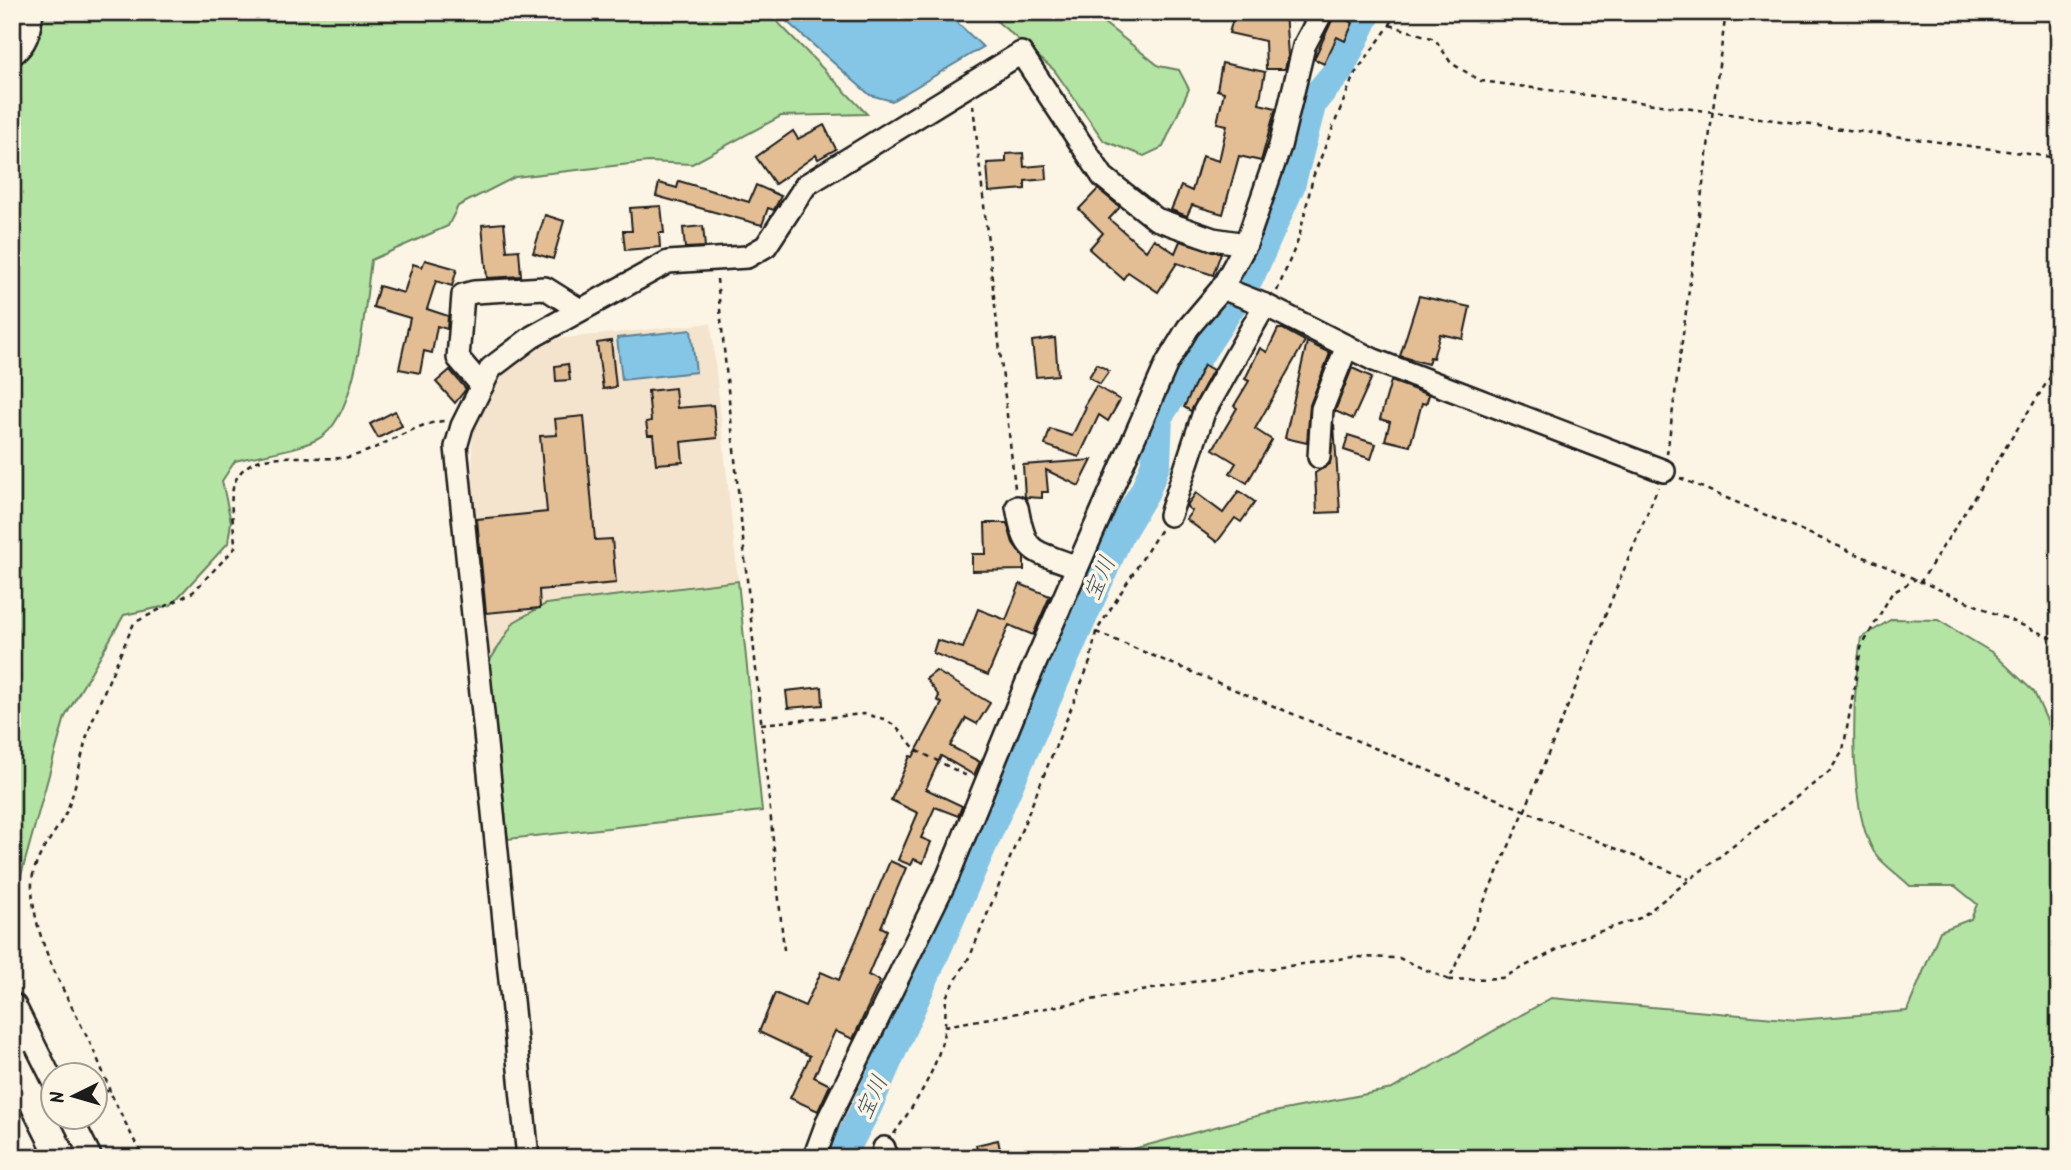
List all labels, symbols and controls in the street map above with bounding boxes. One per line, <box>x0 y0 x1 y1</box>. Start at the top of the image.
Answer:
water label: 宝川 <box>1075 550 1127 607</box>
north arrow <box>38 1062 108 1132</box>
water label: 宝川 <box>847 1069 899 1126</box>
text: N <box>44 1090 75 1105</box>

